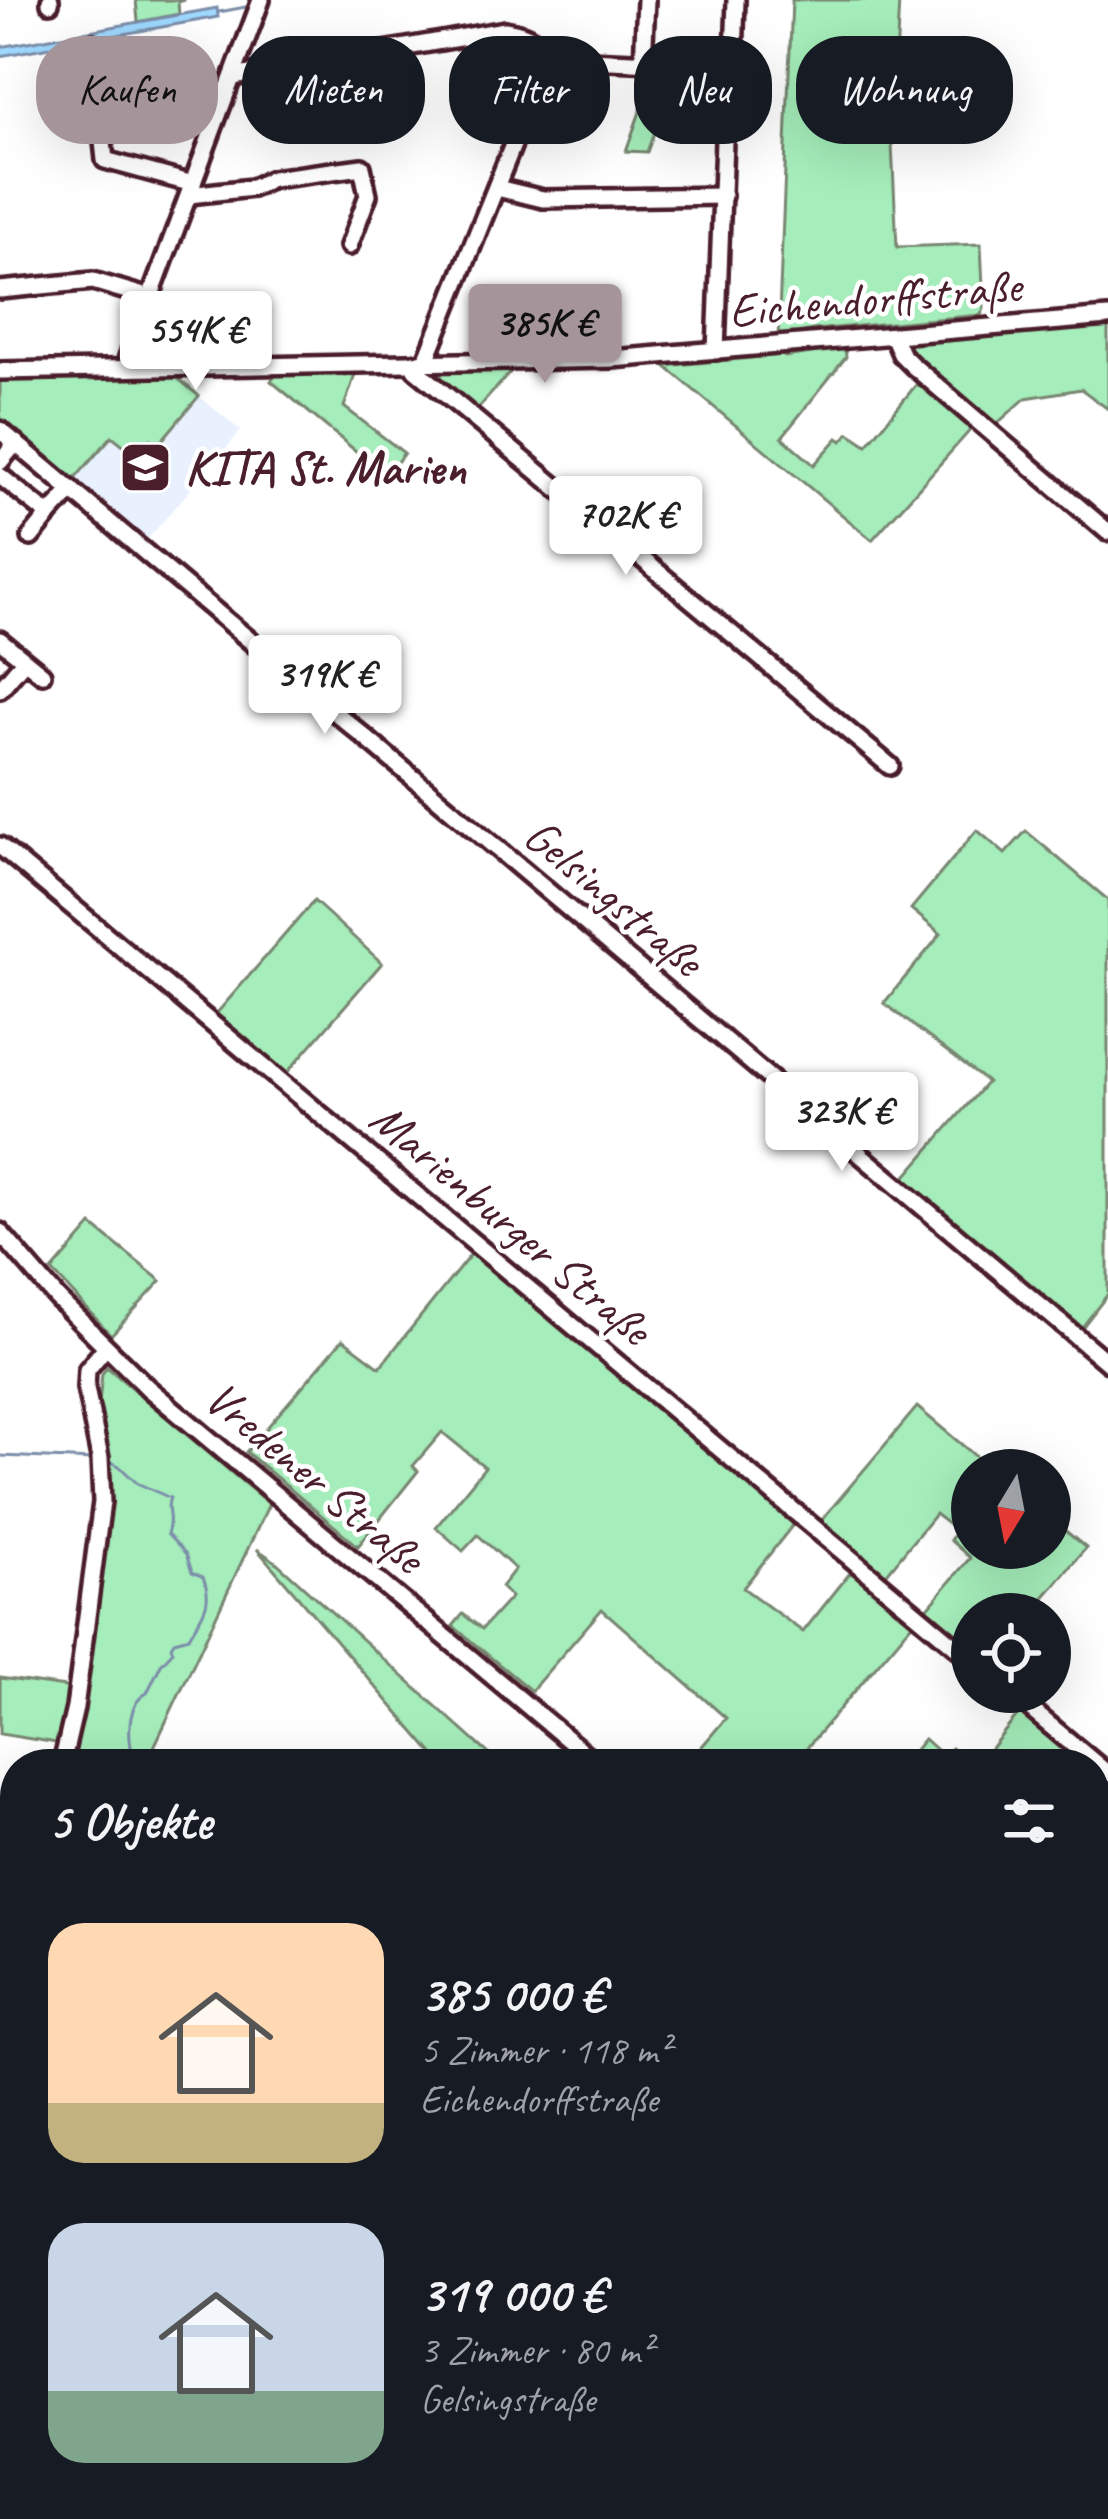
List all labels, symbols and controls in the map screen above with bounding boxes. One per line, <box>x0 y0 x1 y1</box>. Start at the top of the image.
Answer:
chip: Kaufen <box>36 36 218 144</box>
chip: Mieten <box>242 36 425 144</box>
chip: Filter <box>449 36 610 144</box>
chip: Neu <box>634 36 772 144</box>
chip: Wohnung <box>796 36 1013 144</box>
street label: Eichendorffstraße <box>727 255 1027 341</box>
pin: 385K € <box>447 284 643 386</box>
pin: 554K € <box>98 291 294 393</box>
text: 385K € <box>496 298 594 347</box>
text: 554K € <box>147 305 245 354</box>
place label: KITA St. Marien <box>185 438 467 498</box>
school or university icon: KITA St. Marien <box>118 440 174 496</box>
pin: 702K € <box>528 476 724 578</box>
text: 702K € <box>576 490 676 539</box>
pin: 319K € <box>227 635 423 737</box>
text: 319K € <box>276 649 374 698</box>
street label: Gelsingstraße <box>512 805 718 991</box>
pin: 323K € <box>744 1072 940 1174</box>
text: 323K € <box>792 1086 892 1135</box>
street label: Marienburger Straße <box>358 1088 666 1360</box>
street label: Vredener Straße <box>193 1368 440 1588</box>
north arrow <box>951 1449 1071 1569</box>
map controls <box>951 1449 1071 1713</box>
button: locate <box>951 1593 1071 1713</box>
icon: filters <box>996 1788 1062 1854</box>
text: 5 Objekte <box>48 1789 212 1853</box>
text: 385 000 € <box>420 1962 605 2026</box>
icon: home <box>144 1971 288 2115</box>
text: 5 Zimmer · 118 m² <box>420 2026 670 2075</box>
text: Eichendorffstraße <box>420 2075 658 2124</box>
text: 319 000 € <box>420 2262 605 2326</box>
icon: home <box>144 2271 288 2415</box>
text: 3 Zimmer · 80 m² <box>420 2326 652 2375</box>
text: Gelsingstraße <box>420 2375 595 2424</box>

